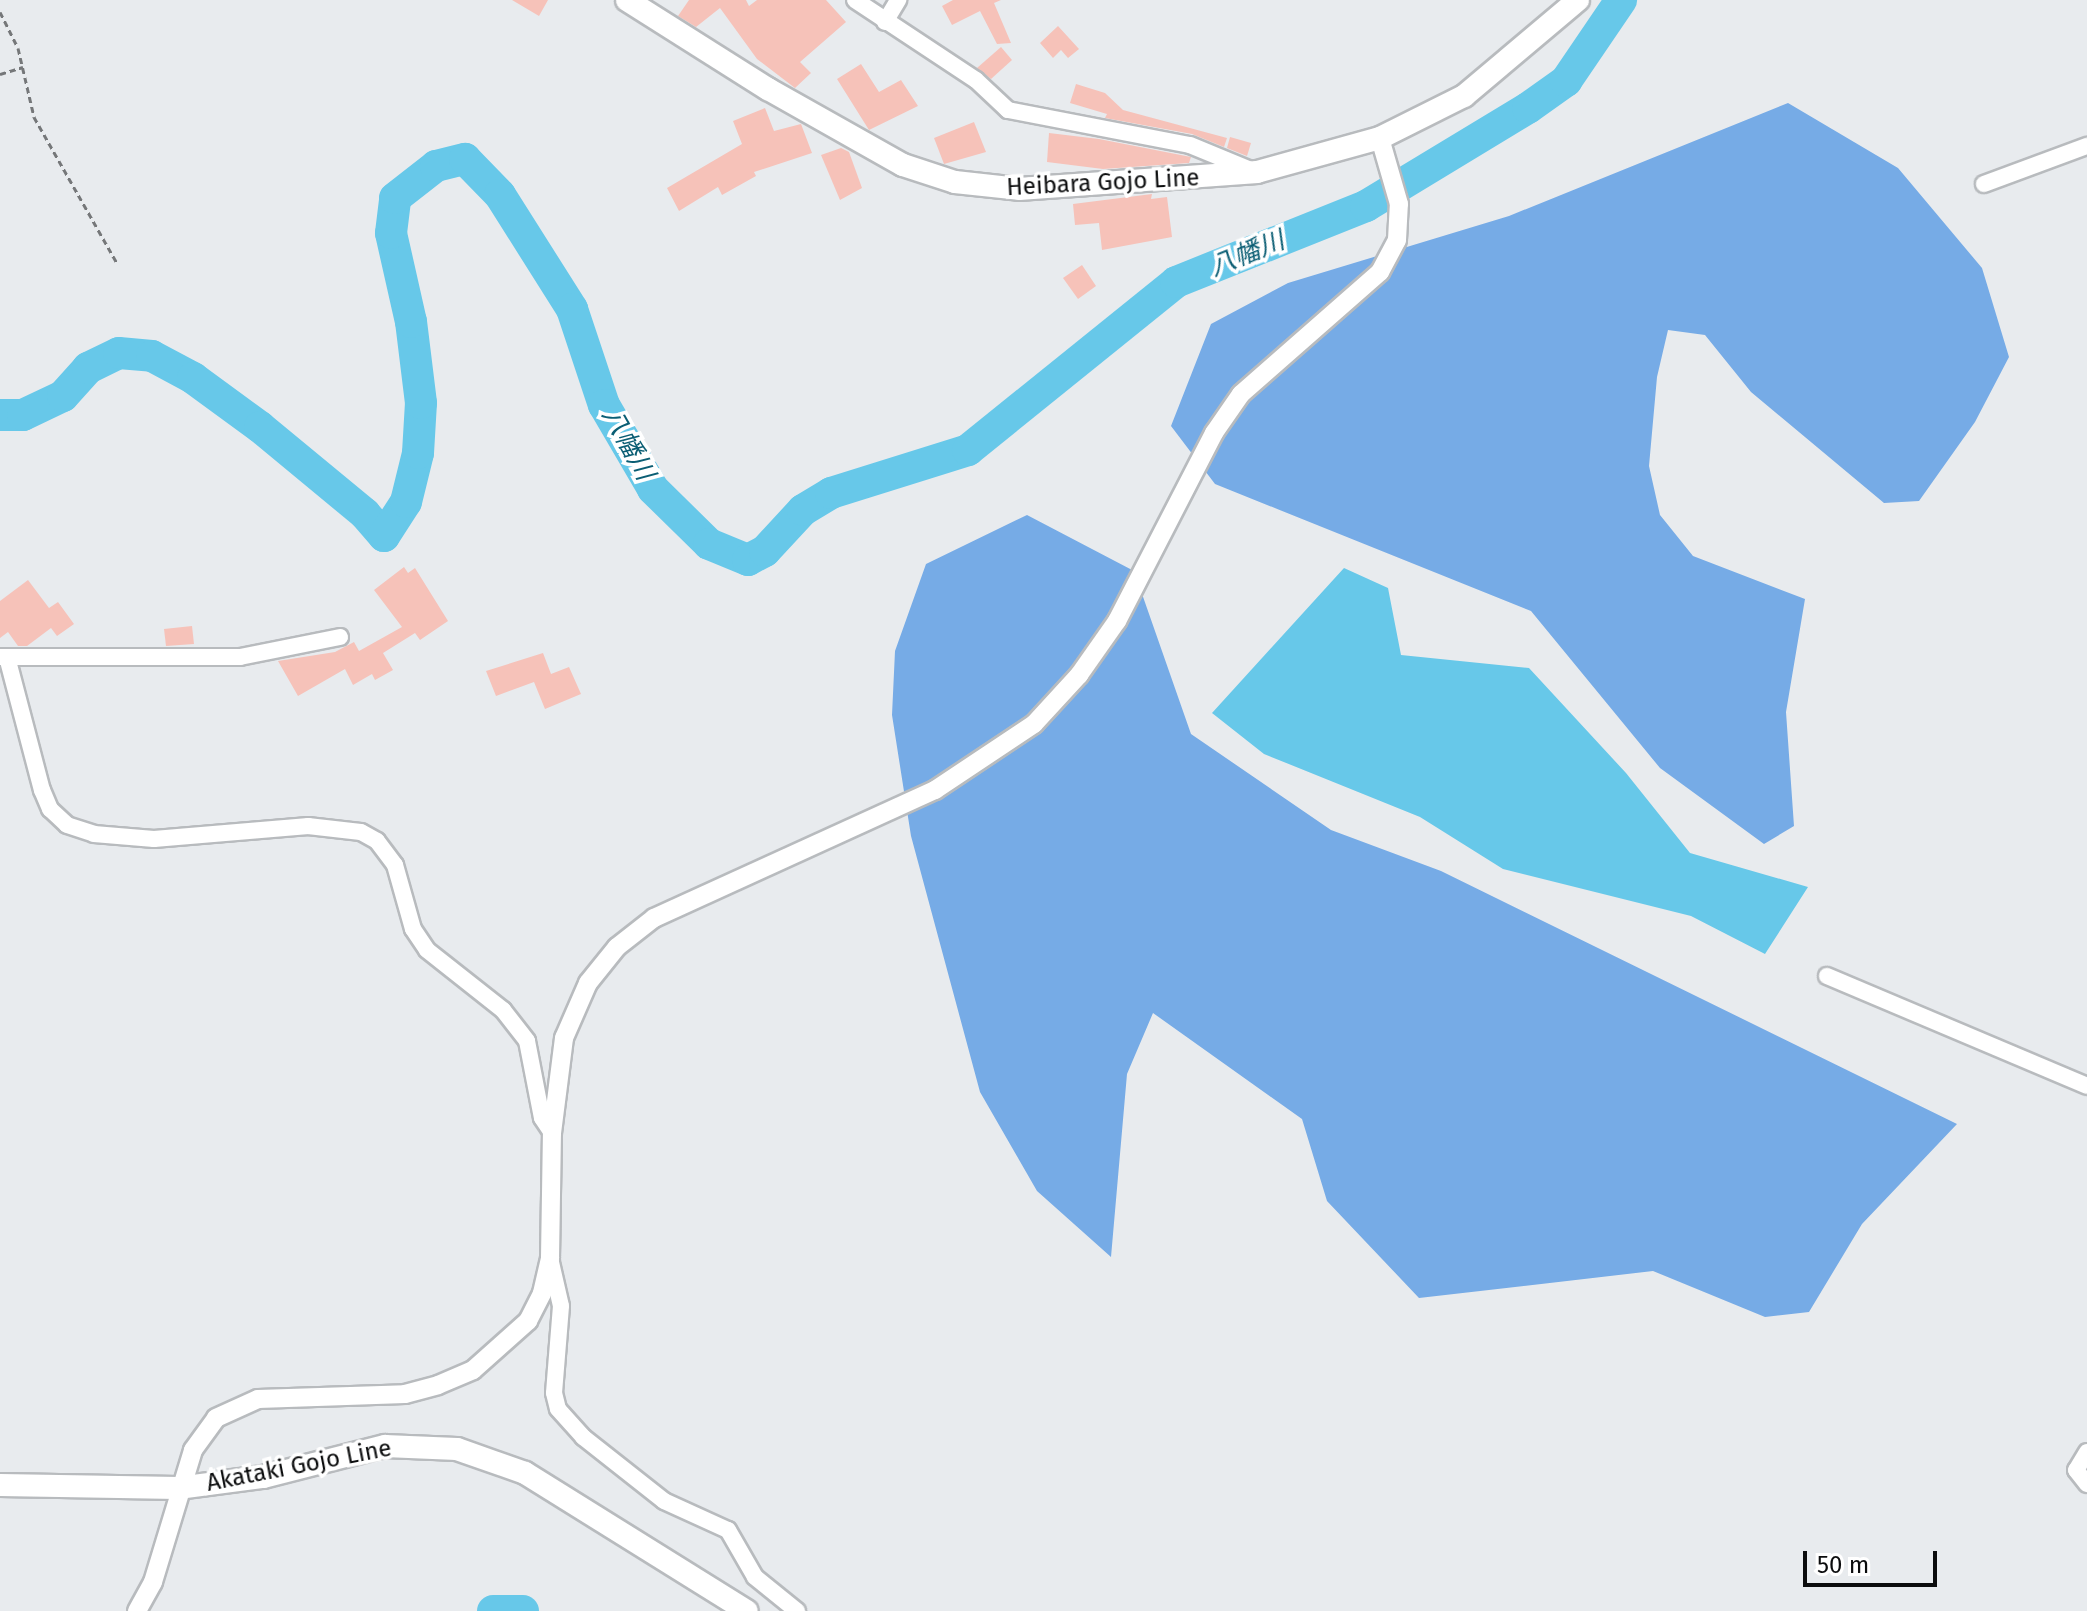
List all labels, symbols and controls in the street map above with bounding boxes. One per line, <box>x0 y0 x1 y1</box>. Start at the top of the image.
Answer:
street label: Heibara Gojo Line <box>1006 164 1200 202</box>
water label: 八幡川 <box>1205 225 1289 283</box>
water label: 八幡川 <box>595 402 661 486</box>
street label: Akataki Gojo Line <box>204 1434 394 1498</box>
scale bar <box>1807 1535 1941 1585</box>
text: 50 m <box>1817 1551 1869 1579</box>

